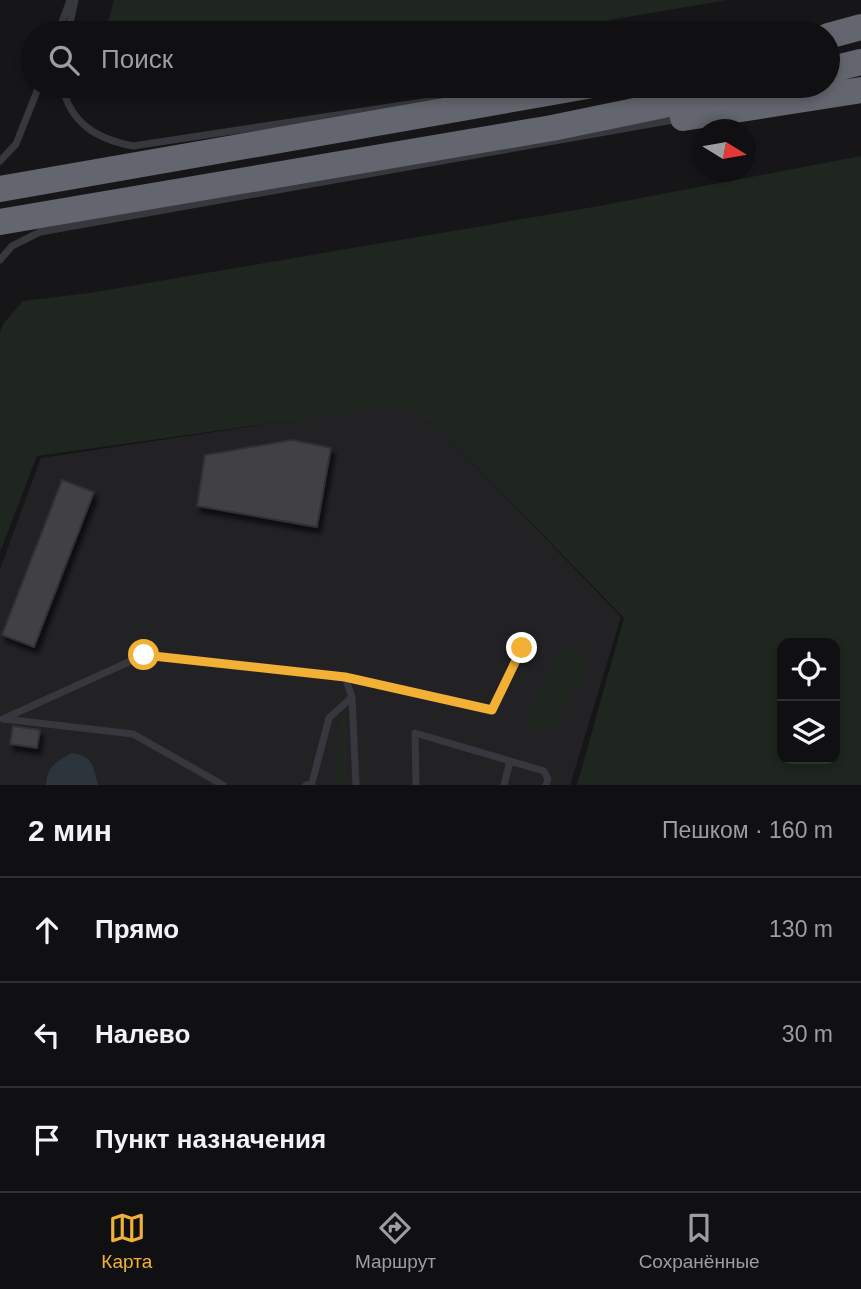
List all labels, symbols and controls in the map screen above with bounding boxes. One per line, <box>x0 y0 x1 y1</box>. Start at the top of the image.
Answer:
search box <box>21 21 840 98</box>
icon: search <box>45 41 83 79</box>
text: Поиск <box>101 44 173 74</box>
north arrow <box>693 119 756 182</box>
route end <box>506 632 537 663</box>
map controls <box>777 638 840 764</box>
button: locate <box>777 638 840 701</box>
route start <box>128 639 159 670</box>
button: layers <box>777 701 840 764</box>
text: 2 мин <box>28 814 112 847</box>
text: Пешком · 160 m <box>662 817 833 843</box>
icon: ahead <box>28 911 66 949</box>
text: Прямо <box>95 914 179 944</box>
text: 130 m <box>769 916 833 942</box>
icon: left <box>28 1016 66 1054</box>
text: Налево <box>95 1019 190 1049</box>
text: 30 m <box>782 1021 833 1047</box>
icon: arrive <box>28 1121 66 1159</box>
text: Пункт назначения <box>95 1124 326 1154</box>
tab: Карта <box>101 1209 152 1273</box>
tab: Маршрут <box>355 1209 436 1273</box>
tab: Сохранённые <box>639 1209 760 1273</box>

